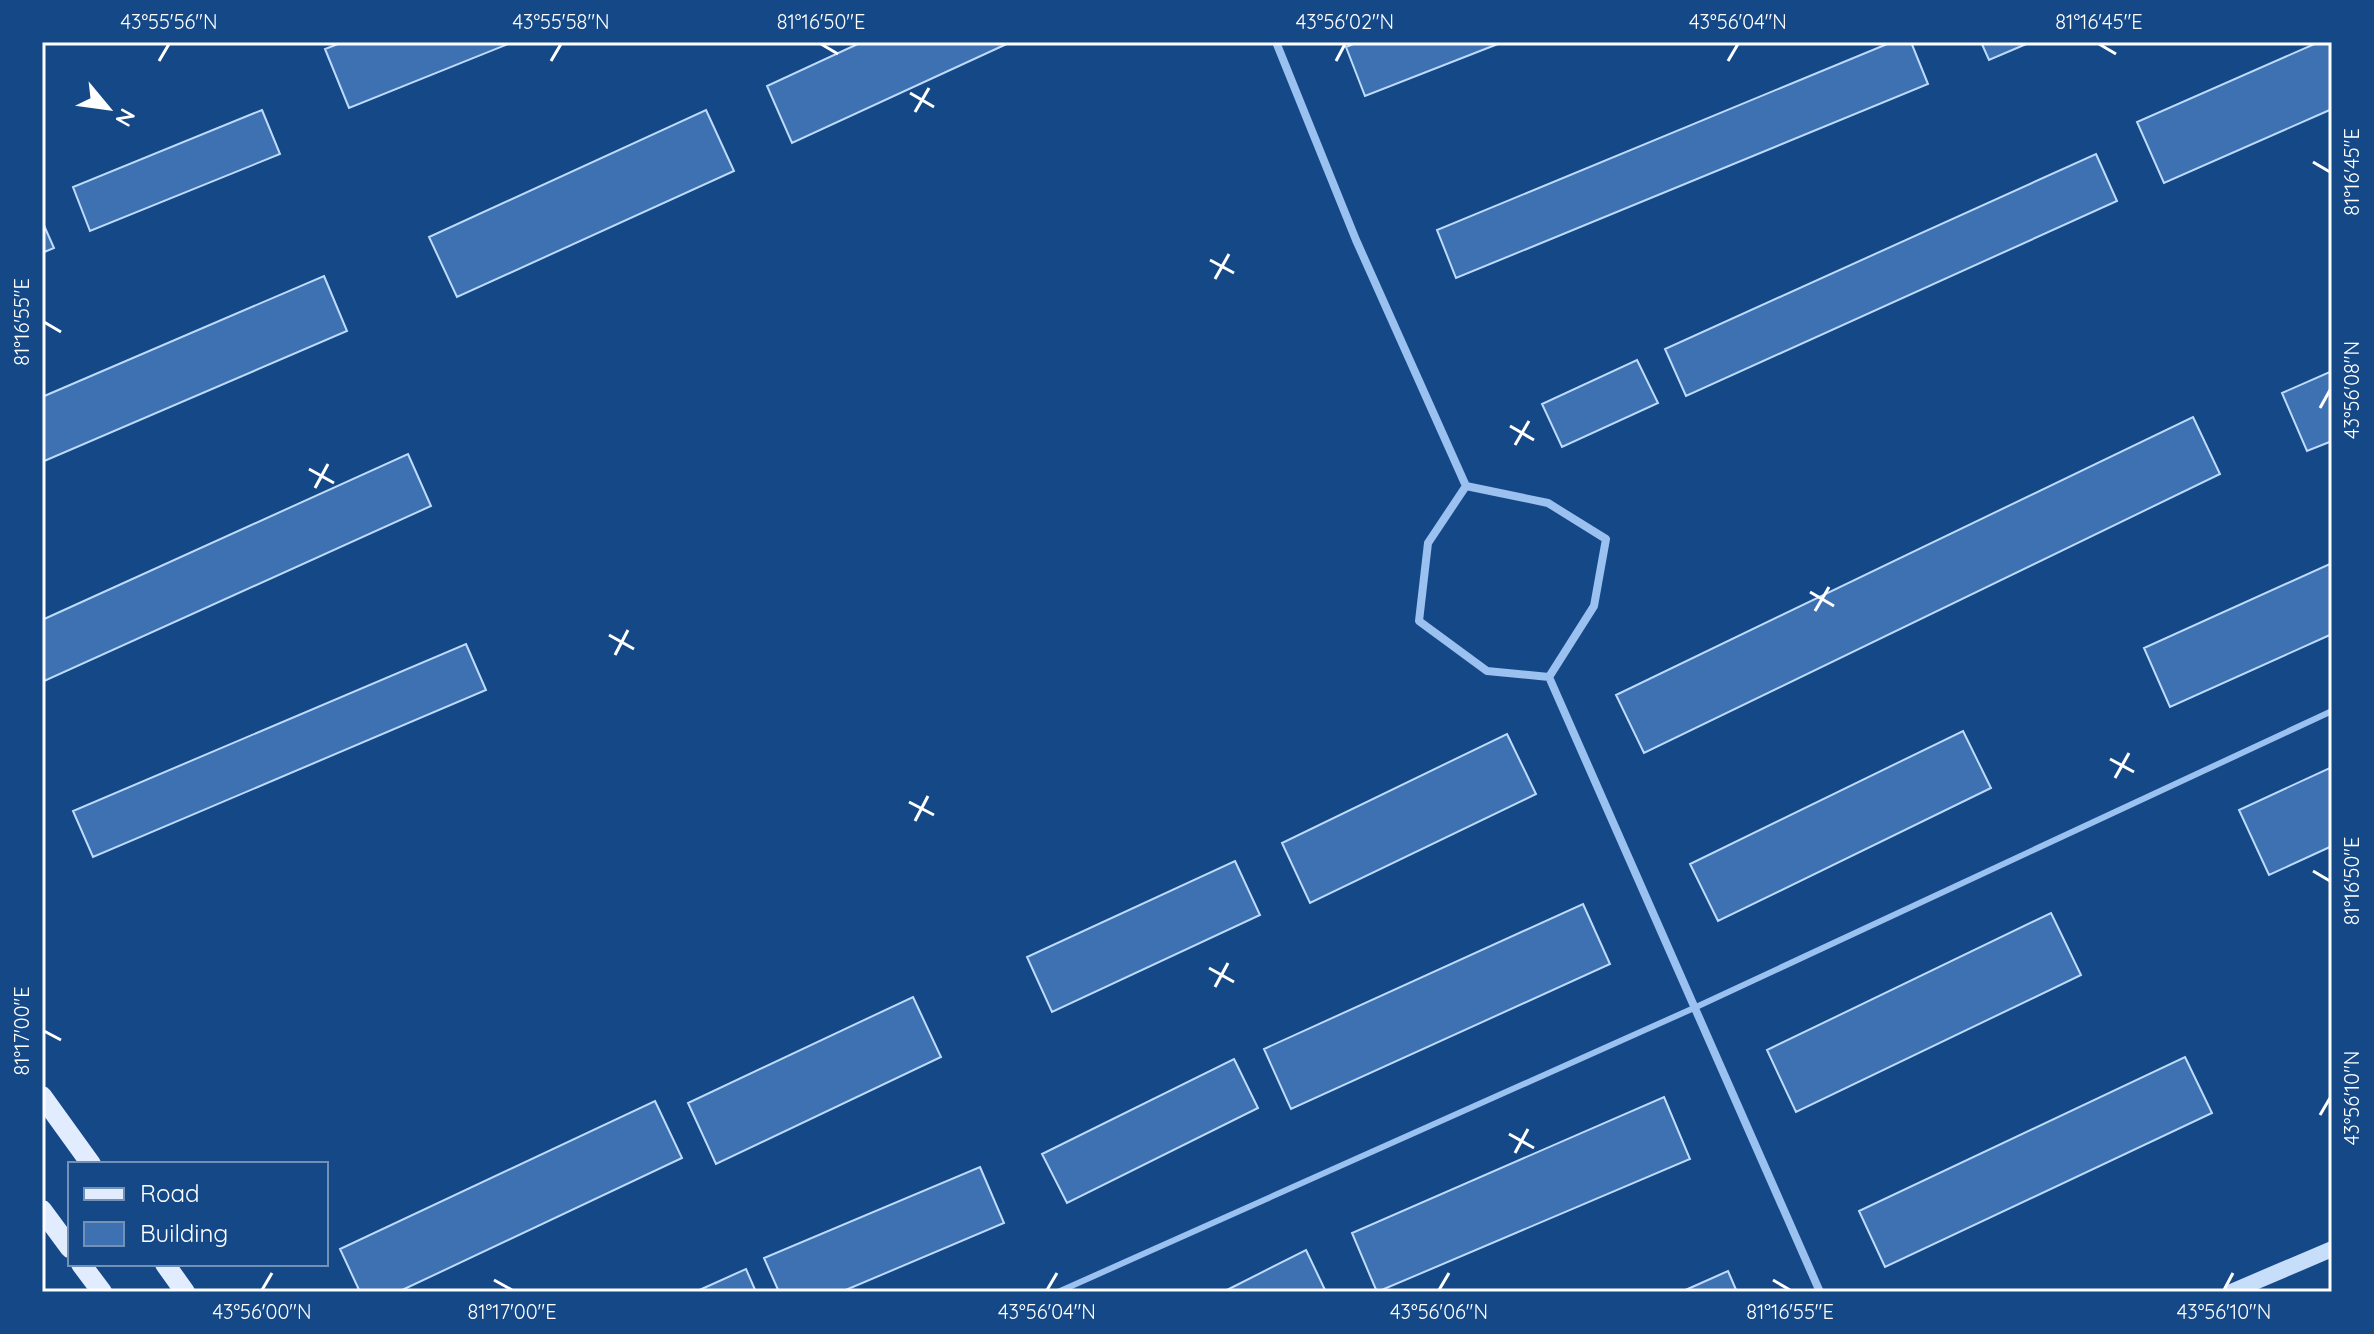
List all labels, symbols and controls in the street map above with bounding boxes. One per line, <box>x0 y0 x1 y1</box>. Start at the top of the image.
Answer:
text: 43°55'56"N <box>120 9 218 34</box>
text: 43°55'58"N <box>512 9 610 34</box>
text: 81°16'50"E <box>777 9 865 34</box>
text: 43°56'02"N <box>1296 9 1394 34</box>
text: 43°56'04"N <box>1689 9 1787 34</box>
text: 81°16'45"E <box>2055 9 2143 34</box>
north arrow <box>68 68 148 148</box>
text: N <box>109 104 142 132</box>
text: 81°16'45"E <box>2339 128 2364 216</box>
text: 81°16'55"E <box>9 278 34 366</box>
text: 43°56'08"N <box>2339 341 2364 439</box>
text: 81°16'50"E <box>2339 837 2364 925</box>
text: 81°17'00"E <box>9 986 34 1076</box>
text: 43°56'10"N <box>2339 1051 2364 1145</box>
legend <box>68 1162 328 1266</box>
text: Road <box>140 1178 200 1208</box>
text: Building <box>140 1218 228 1248</box>
text: 43°56'00"N <box>212 1299 312 1324</box>
text: 81°17'00"E <box>467 1299 557 1324</box>
text: 43°56'04"N <box>998 1299 1096 1324</box>
text: 43°56'06"N <box>1390 1299 1488 1324</box>
text: 81°16'55"E <box>1746 1299 1834 1324</box>
text: 43°56'10"N <box>2177 1299 2271 1324</box>

